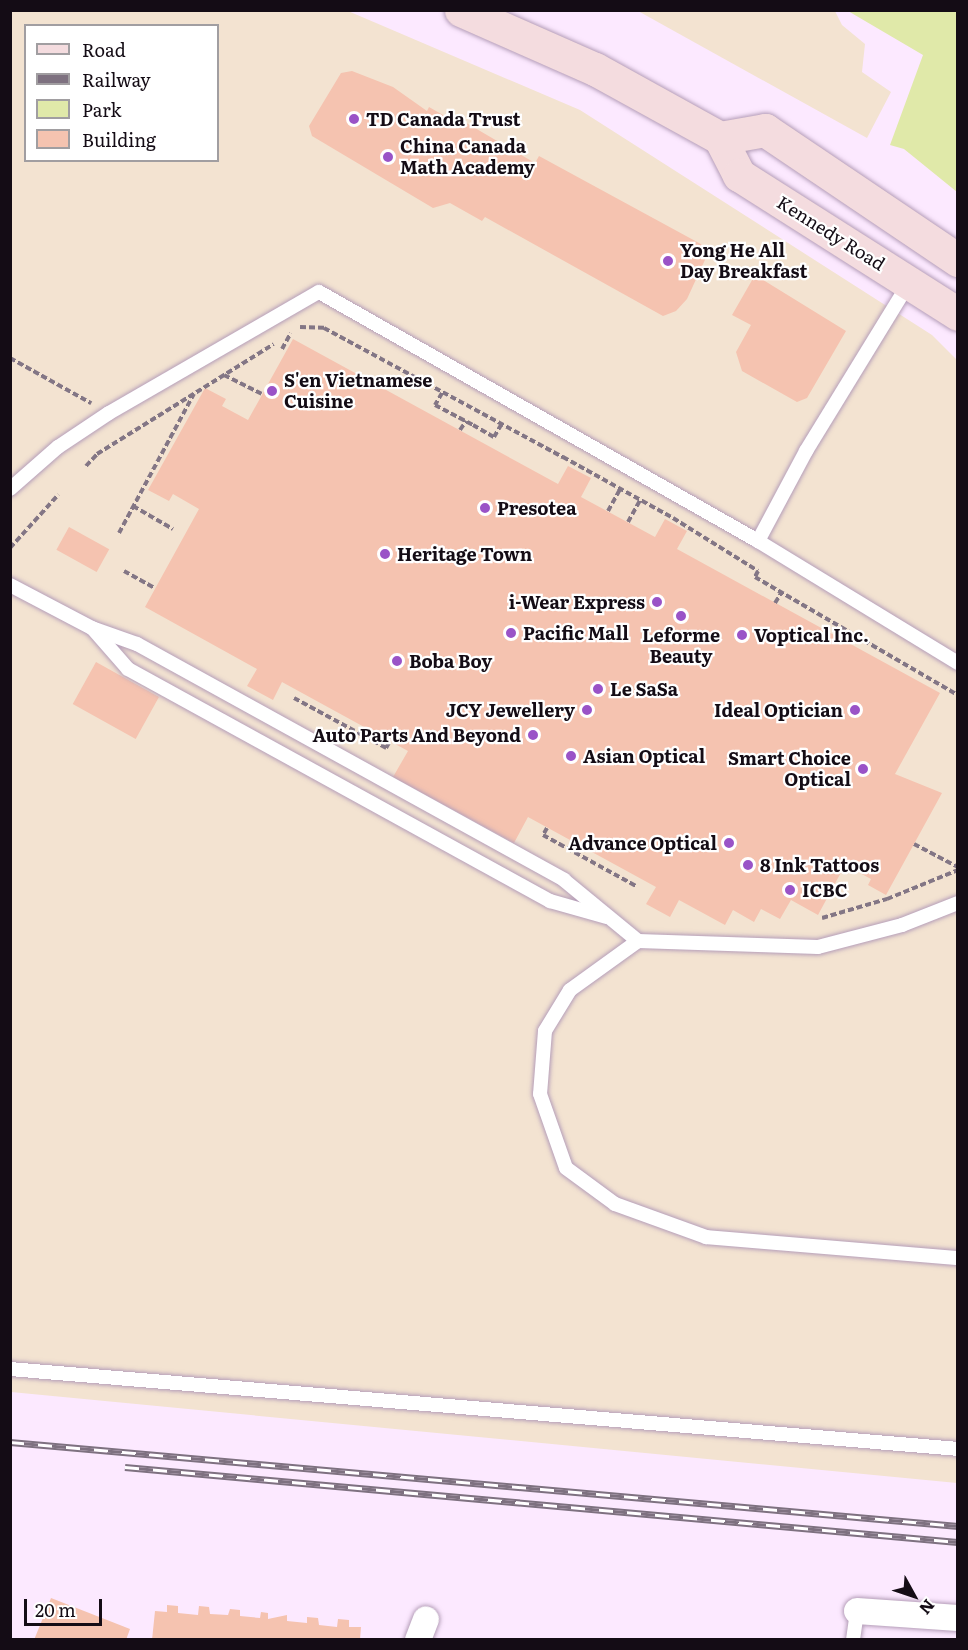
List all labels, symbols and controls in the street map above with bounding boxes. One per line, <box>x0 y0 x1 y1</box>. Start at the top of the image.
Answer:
legend <box>24 24 219 162</box>
text: Road <box>82 36 126 63</box>
text: Railway <box>82 66 151 93</box>
text: Park <box>82 96 121 123</box>
place label: TD Canada Trust <box>366 108 520 130</box>
marker: TD Canada Trust <box>347 112 361 126</box>
text: Building <box>82 126 156 153</box>
place label: China Canada Math Academy <box>400 136 535 178</box>
marker: China Canada Math Academy <box>381 150 395 164</box>
street label: Kennedy Road <box>773 191 889 275</box>
place label: Yong He All Day Breakfast <box>680 240 807 282</box>
marker: Yong He All Day Breakfast <box>661 254 675 268</box>
place label: S'en Vietnamese Cuisine <box>284 370 432 412</box>
marker: S'en Vietnamese Cuisine <box>265 384 279 398</box>
place label: Presotea <box>497 497 577 519</box>
marker: Presotea <box>478 501 492 515</box>
place label: Heritage Town <box>397 543 532 565</box>
marker: Heritage Town <box>378 547 392 561</box>
place label: i-Wear Express <box>509 591 645 613</box>
marker: i-Wear Express <box>650 595 664 609</box>
marker: Leforme Beauty <box>674 609 688 623</box>
place label: Pacific Mall <box>523 622 629 644</box>
place label: Voptical Inc. <box>754 624 869 646</box>
place label: Leforme Beauty <box>642 625 720 668</box>
marker: Pacific Mall <box>504 626 518 640</box>
marker: Voptical Inc. <box>735 628 749 642</box>
place label: Boba Boy <box>409 650 492 672</box>
marker: Boba Boy <box>390 654 404 668</box>
place label: Le SaSa <box>610 678 678 700</box>
marker: Le SaSa <box>591 682 605 696</box>
place label: JCY Jewellery <box>446 699 575 721</box>
place label: Ideal Optician <box>714 699 843 721</box>
marker: JCY Jewellery <box>580 703 594 717</box>
marker: Ideal Optician <box>848 703 862 717</box>
place label: Auto Parts And Beyond <box>312 724 521 746</box>
marker: Auto Parts And Beyond <box>526 728 540 742</box>
place label: Asian Optical <box>583 745 705 767</box>
place label: Smart Choice Optical <box>728 748 851 790</box>
marker: Asian Optical <box>564 749 578 763</box>
marker: Smart Choice Optical <box>856 762 870 776</box>
place label: Advance Optical <box>568 832 717 854</box>
marker: Advance Optical <box>722 836 736 850</box>
place label: 8 Ink Tattoos <box>760 854 879 876</box>
marker: 8 Ink Tattoos <box>741 858 755 872</box>
place label: ICBC <box>802 879 848 901</box>
marker: ICBC <box>783 883 797 897</box>
north arrow <box>884 1566 944 1626</box>
scale bar <box>27 1587 105 1625</box>
text: N <box>914 1595 941 1620</box>
text: 20 m <box>35 1596 76 1623</box>

